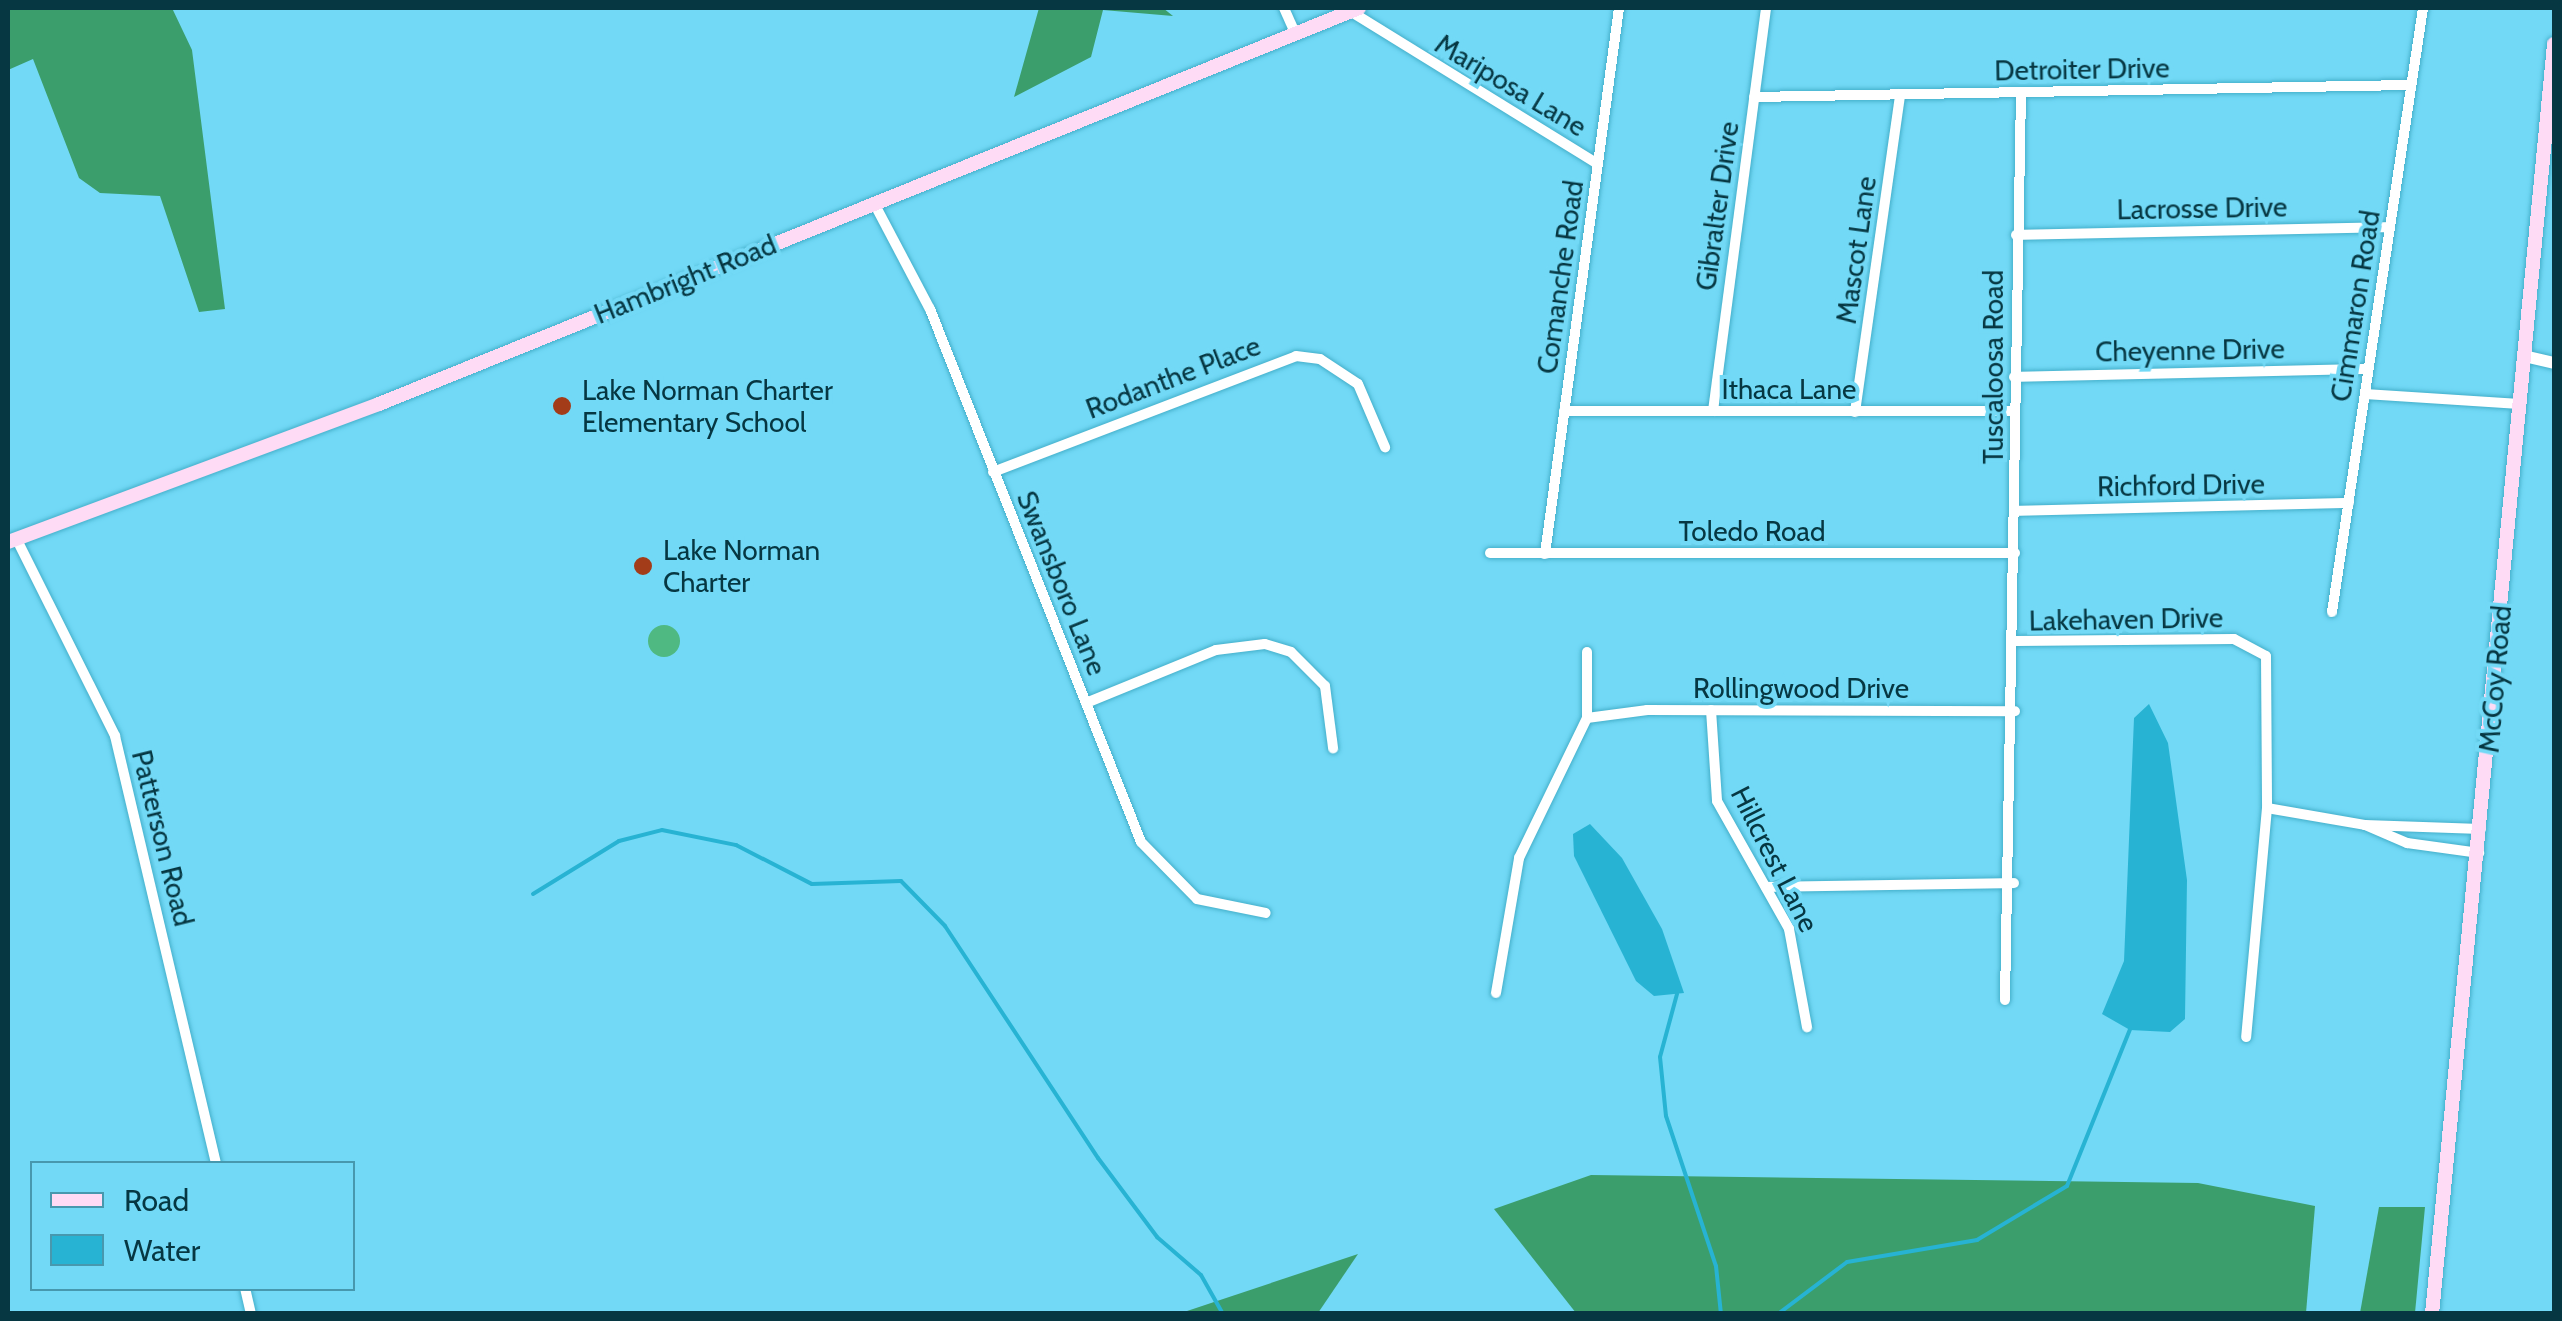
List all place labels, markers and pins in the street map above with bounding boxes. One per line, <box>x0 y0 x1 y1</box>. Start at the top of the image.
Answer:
place label: Lake Norman Charter Elementary School <box>582 373 833 439</box>
marker: Lake Norman Charter Elementary School <box>551 395 573 417</box>
place label: Lake Norman Charter <box>663 533 820 599</box>
marker: Lake Norman Charter <box>632 555 654 577</box>

